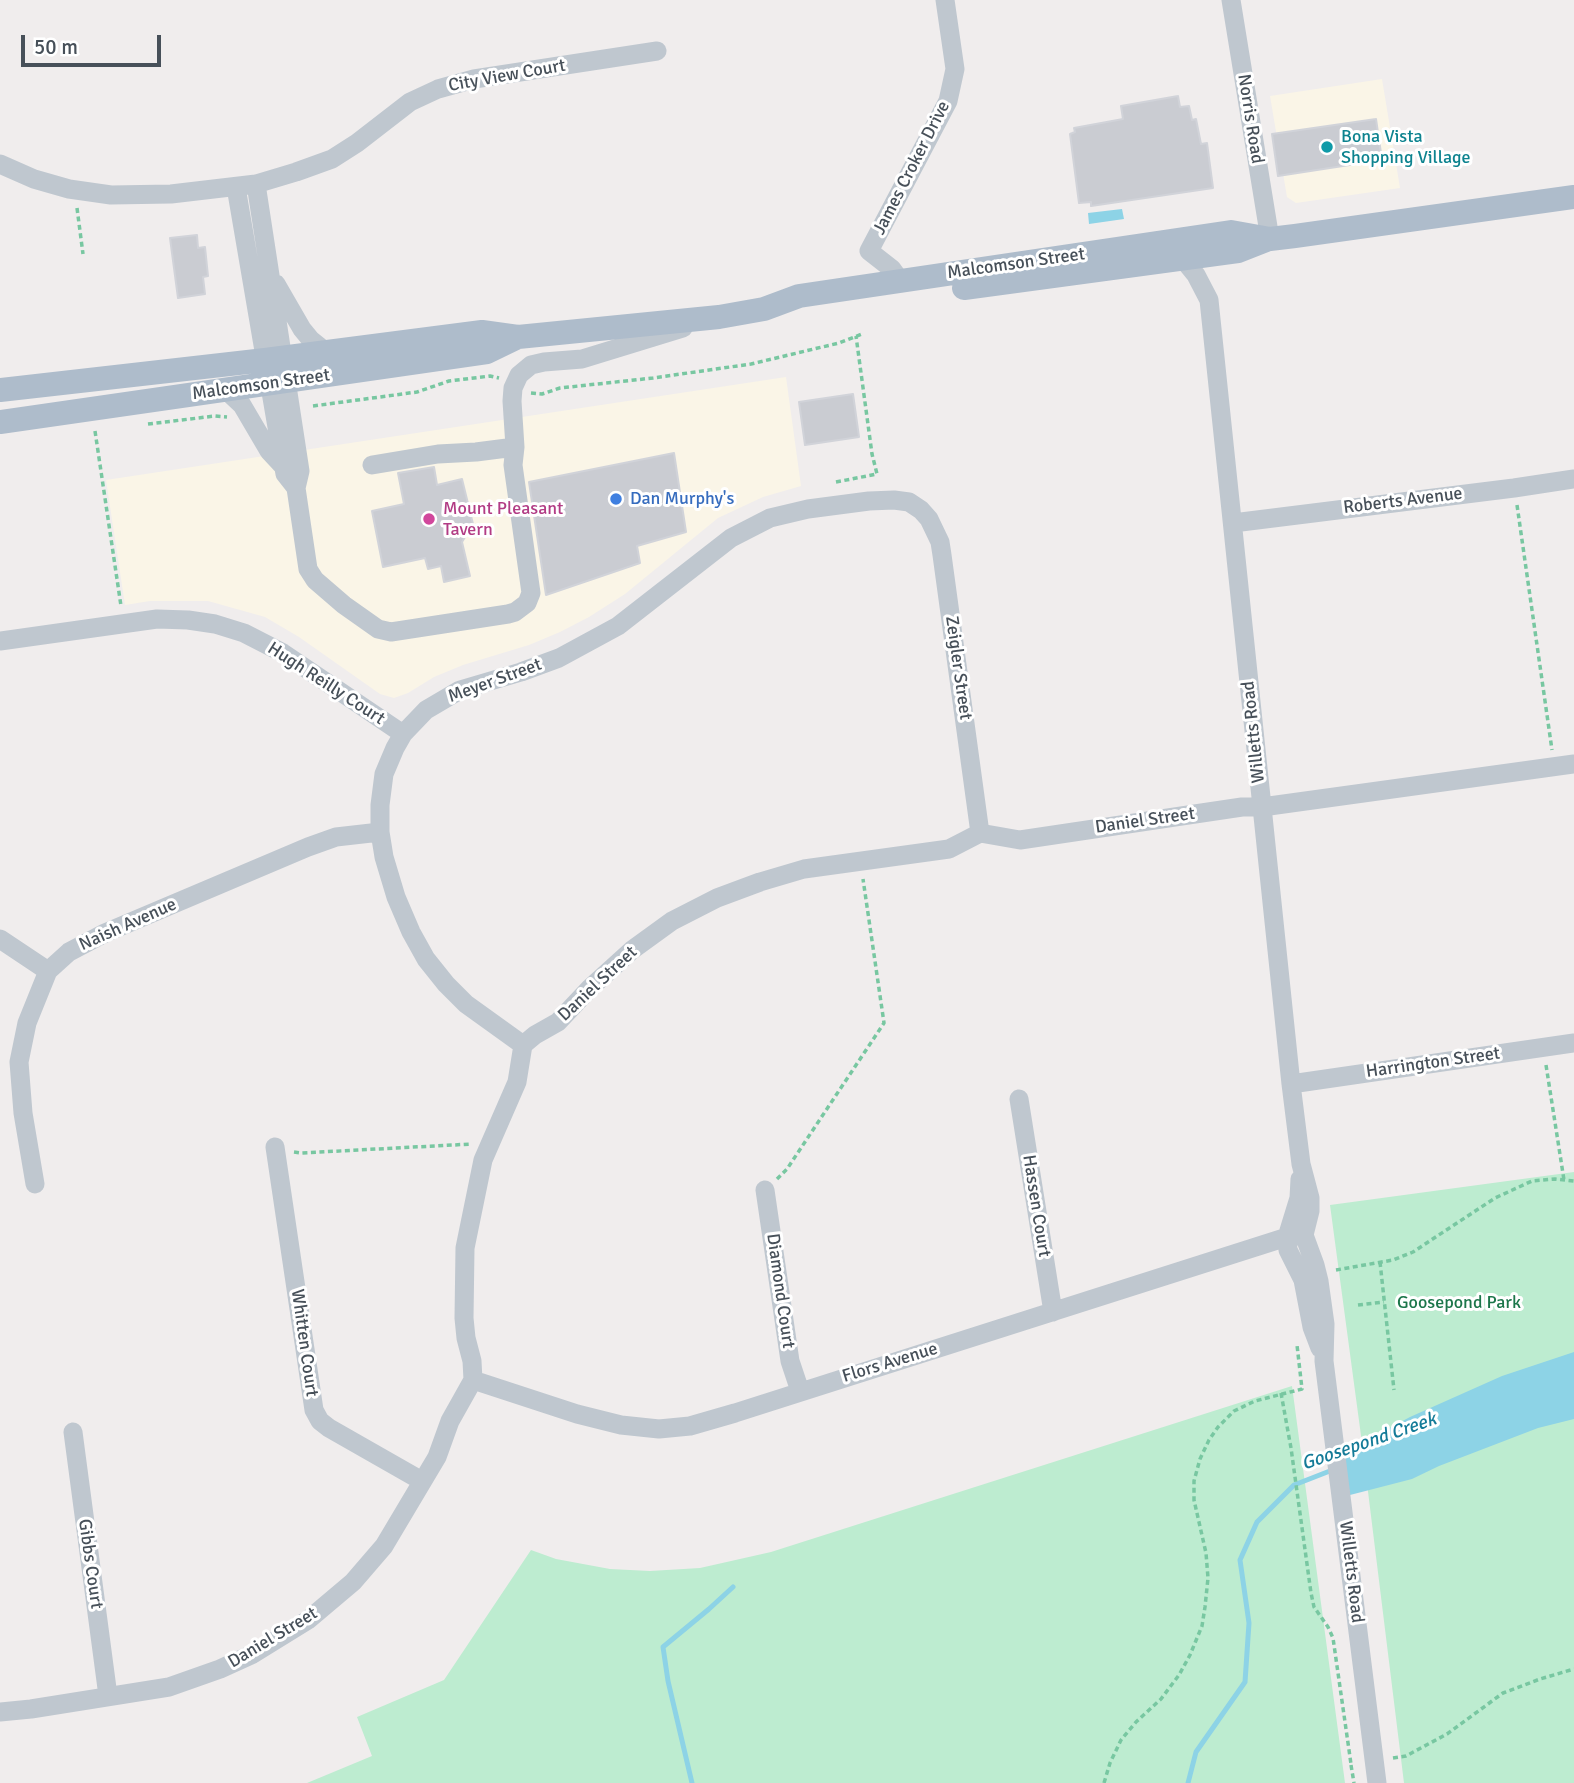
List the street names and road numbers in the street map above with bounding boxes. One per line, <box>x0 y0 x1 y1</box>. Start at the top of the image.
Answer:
street label: City View Court <box>447 55 567 97</box>
street label: Norris Road <box>1232 73 1268 165</box>
street label: James Croker Drive <box>869 98 955 238</box>
street label: Malcomson Street <box>946 244 1086 284</box>
street label: Malcomson Street <box>191 365 331 405</box>
street label: Roberts Avenue <box>1342 483 1464 519</box>
street label: Zeigler Street <box>940 615 976 721</box>
street label: Hugh Reilly Court <box>263 638 389 730</box>
street label: Meyer Street <box>445 654 545 708</box>
street label: Willetts Road <box>1238 680 1270 784</box>
street label: Daniel Street <box>1094 803 1196 839</box>
street label: Naish Avenue <box>76 894 180 956</box>
street label: Daniel Street <box>554 942 642 1026</box>
street label: Harrington Street <box>1365 1043 1501 1083</box>
street label: Hassen Court <box>1017 1153 1055 1259</box>
street label: Diamond Court <box>761 1232 799 1350</box>
street label: Whitten Court <box>286 1288 322 1398</box>
street label: Flors Avenue <box>840 1338 940 1388</box>
street label: Gibbs Court <box>73 1518 107 1610</box>
street label: Willetts Road <box>1334 1520 1368 1624</box>
street label: Daniel Street <box>224 1603 322 1673</box>

